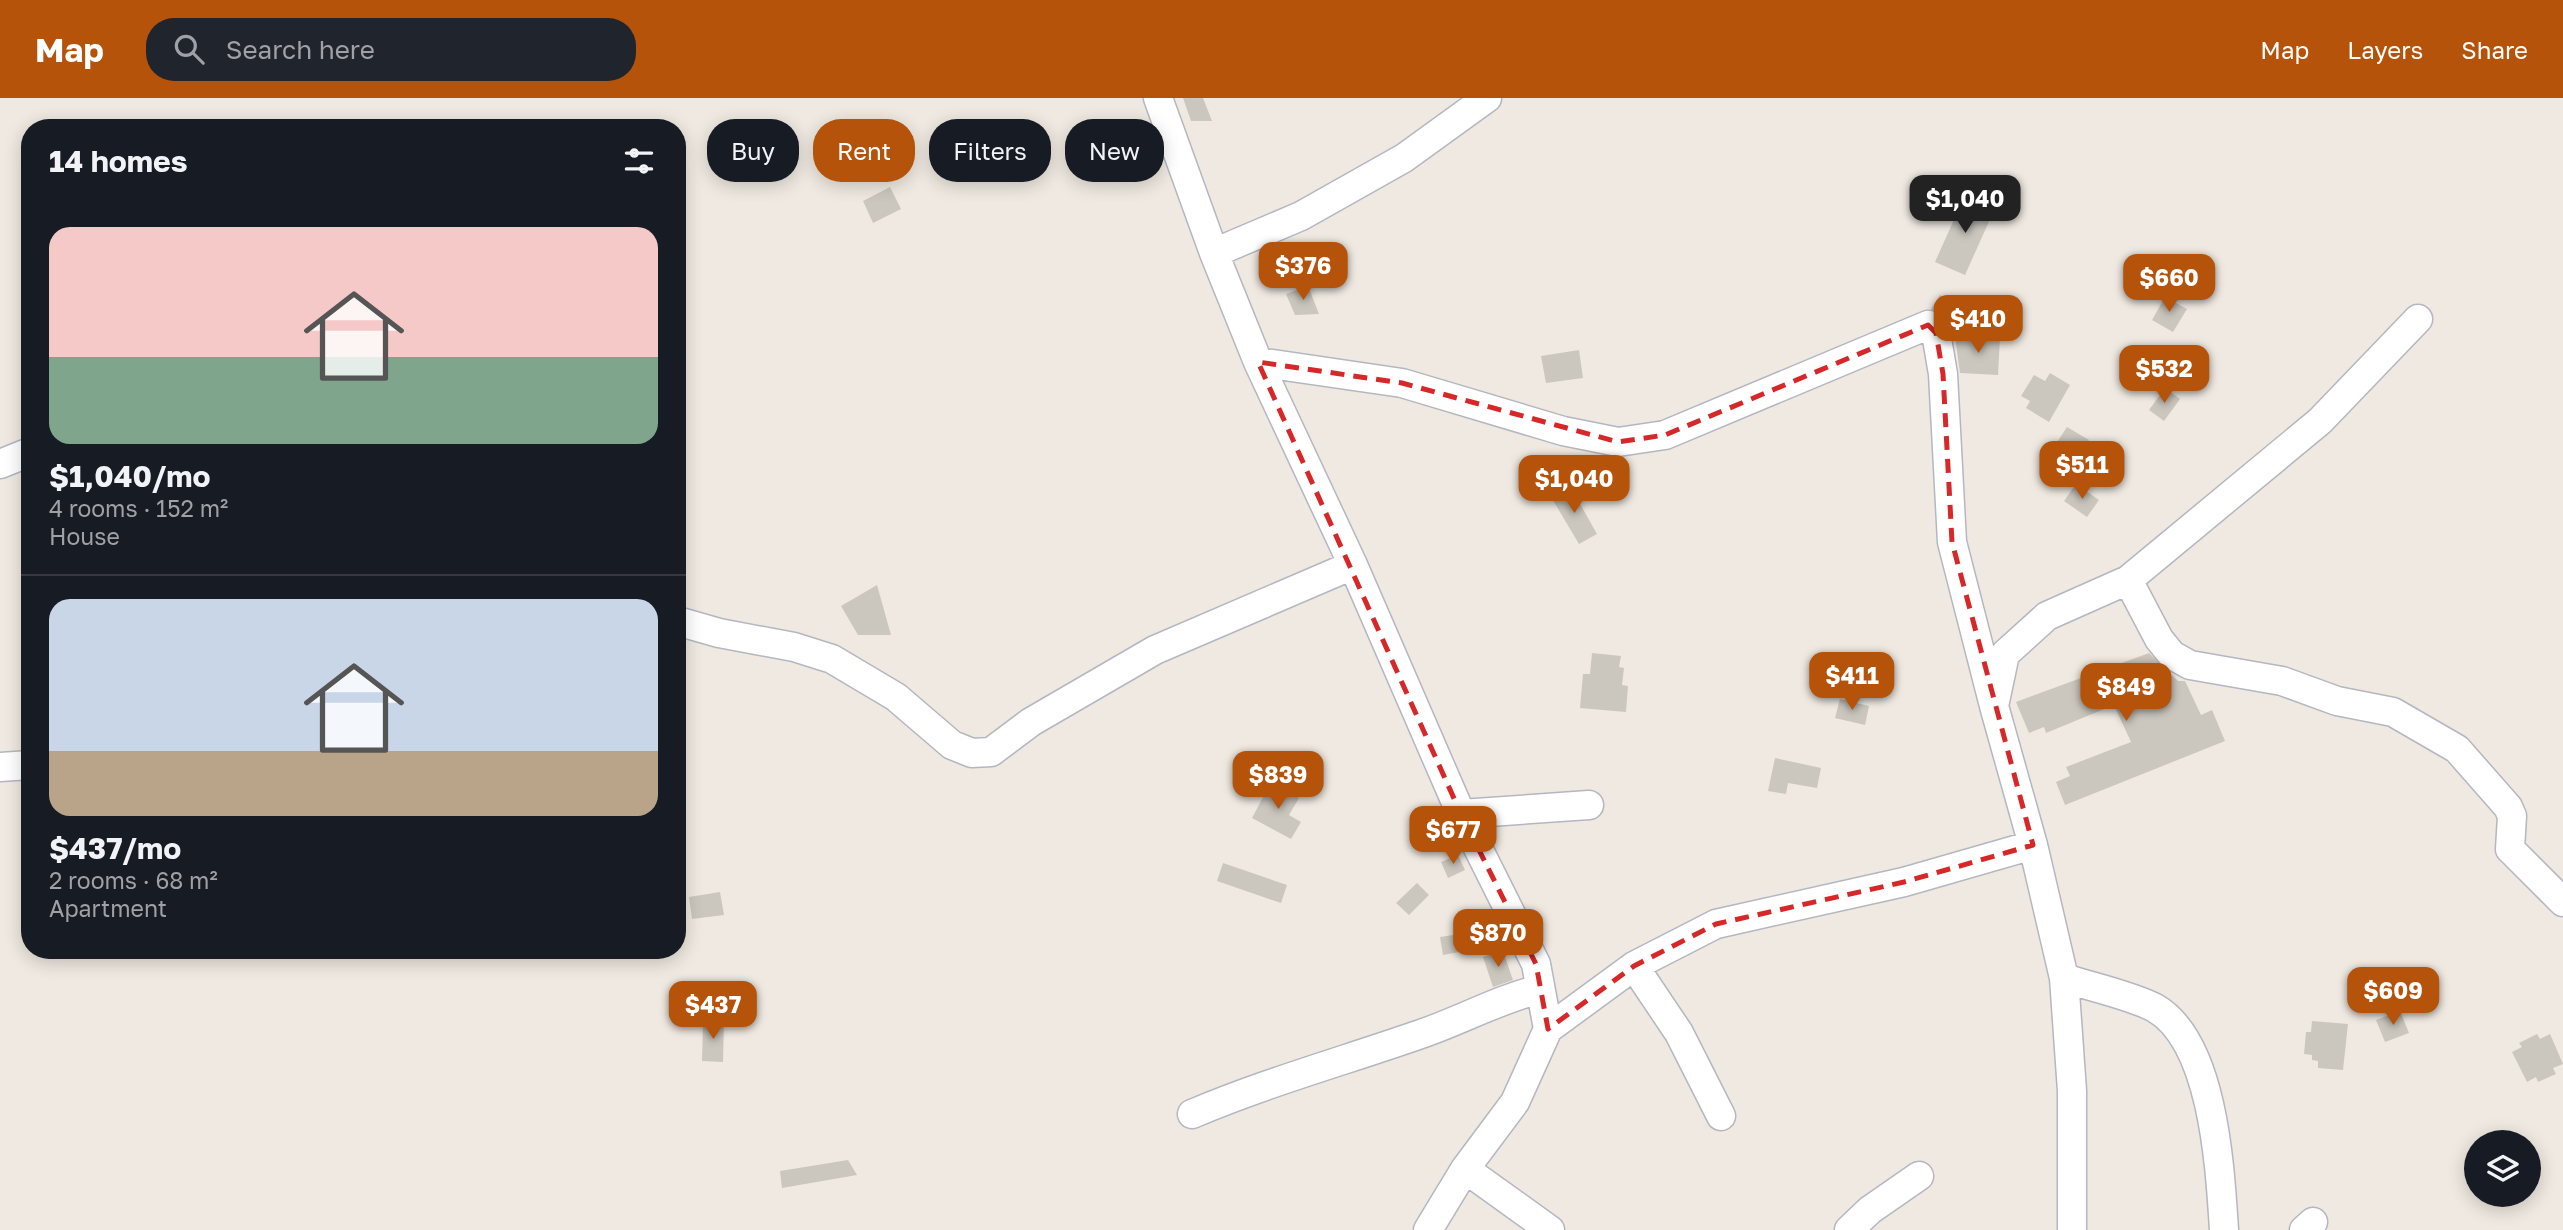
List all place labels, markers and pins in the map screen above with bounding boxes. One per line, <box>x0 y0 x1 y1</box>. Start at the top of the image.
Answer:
pin: $1,040 <box>1908 176 2022 235</box>
pin: $376 <box>1262 242 1344 302</box>
pin: $660 <box>2128 254 2210 314</box>
pin: $410 <box>1937 296 2019 355</box>
pin: $532 <box>2123 345 2205 405</box>
pin: $511 <box>2041 442 2123 501</box>
pin: $1,040 <box>1517 456 1631 515</box>
pin: $411 <box>1811 652 1893 712</box>
pin: $849 <box>2085 664 2167 723</box>
pin: $839 <box>1237 752 1319 811</box>
pin: $677 <box>1412 806 1494 866</box>
pin: $870 <box>1457 910 1539 969</box>
pin: $609 <box>2352 968 2434 1027</box>
pin: $437 <box>672 982 754 1041</box>

